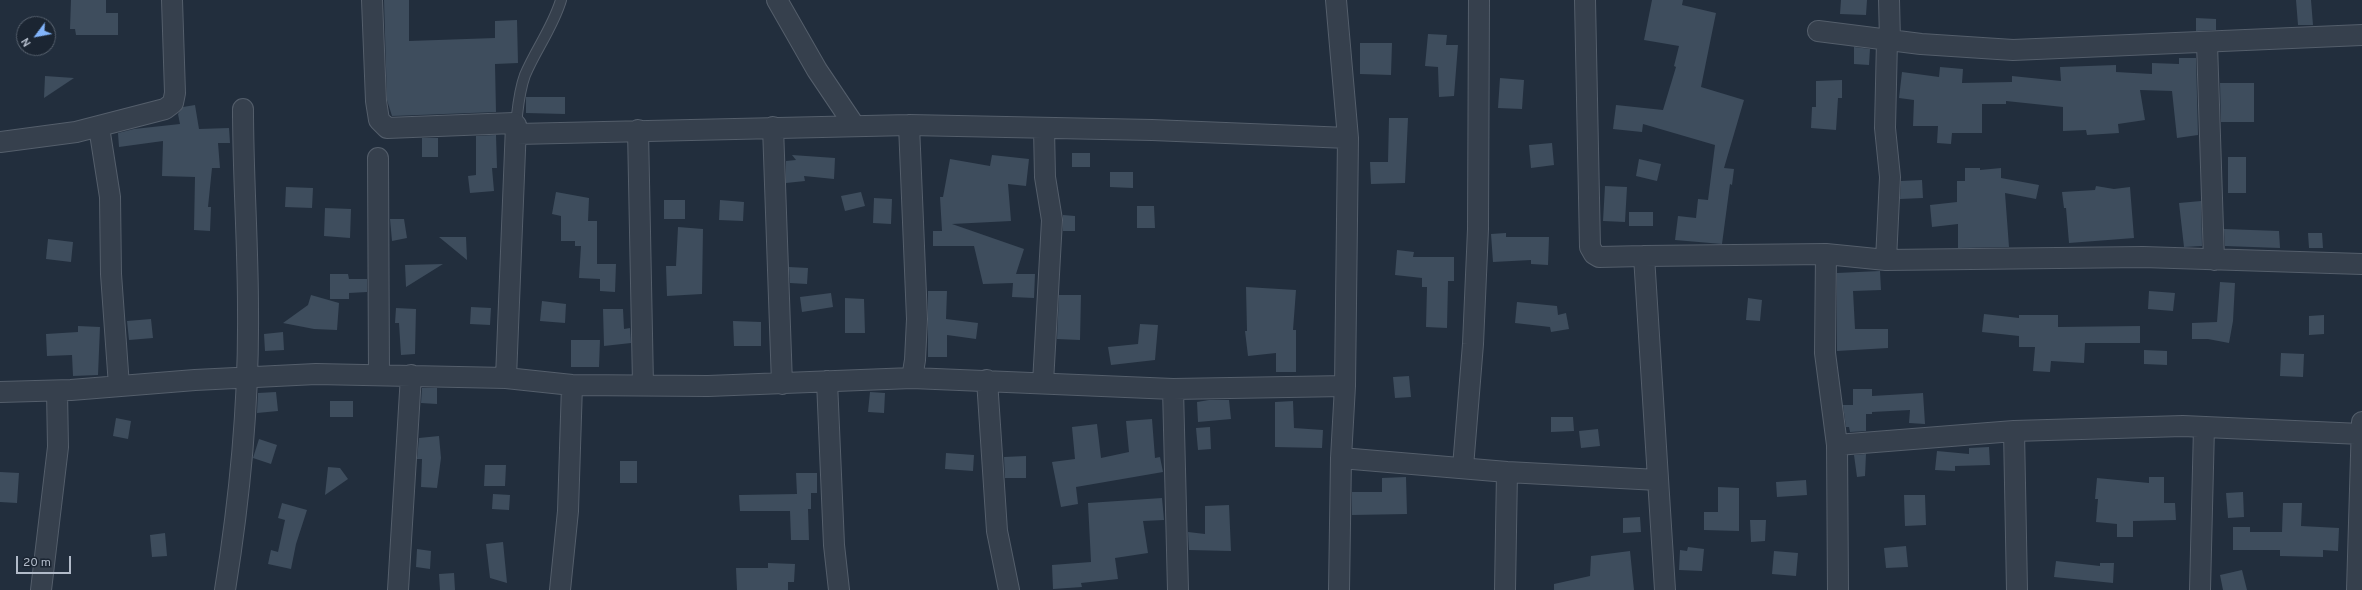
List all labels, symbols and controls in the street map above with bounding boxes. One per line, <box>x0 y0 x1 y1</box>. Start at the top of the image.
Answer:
north arrow <box>16 16 56 56</box>
text: N <box>19 35 35 49</box>
scale bar <box>18 548 73 574</box>
text: 20 m <box>23 555 51 571</box>

